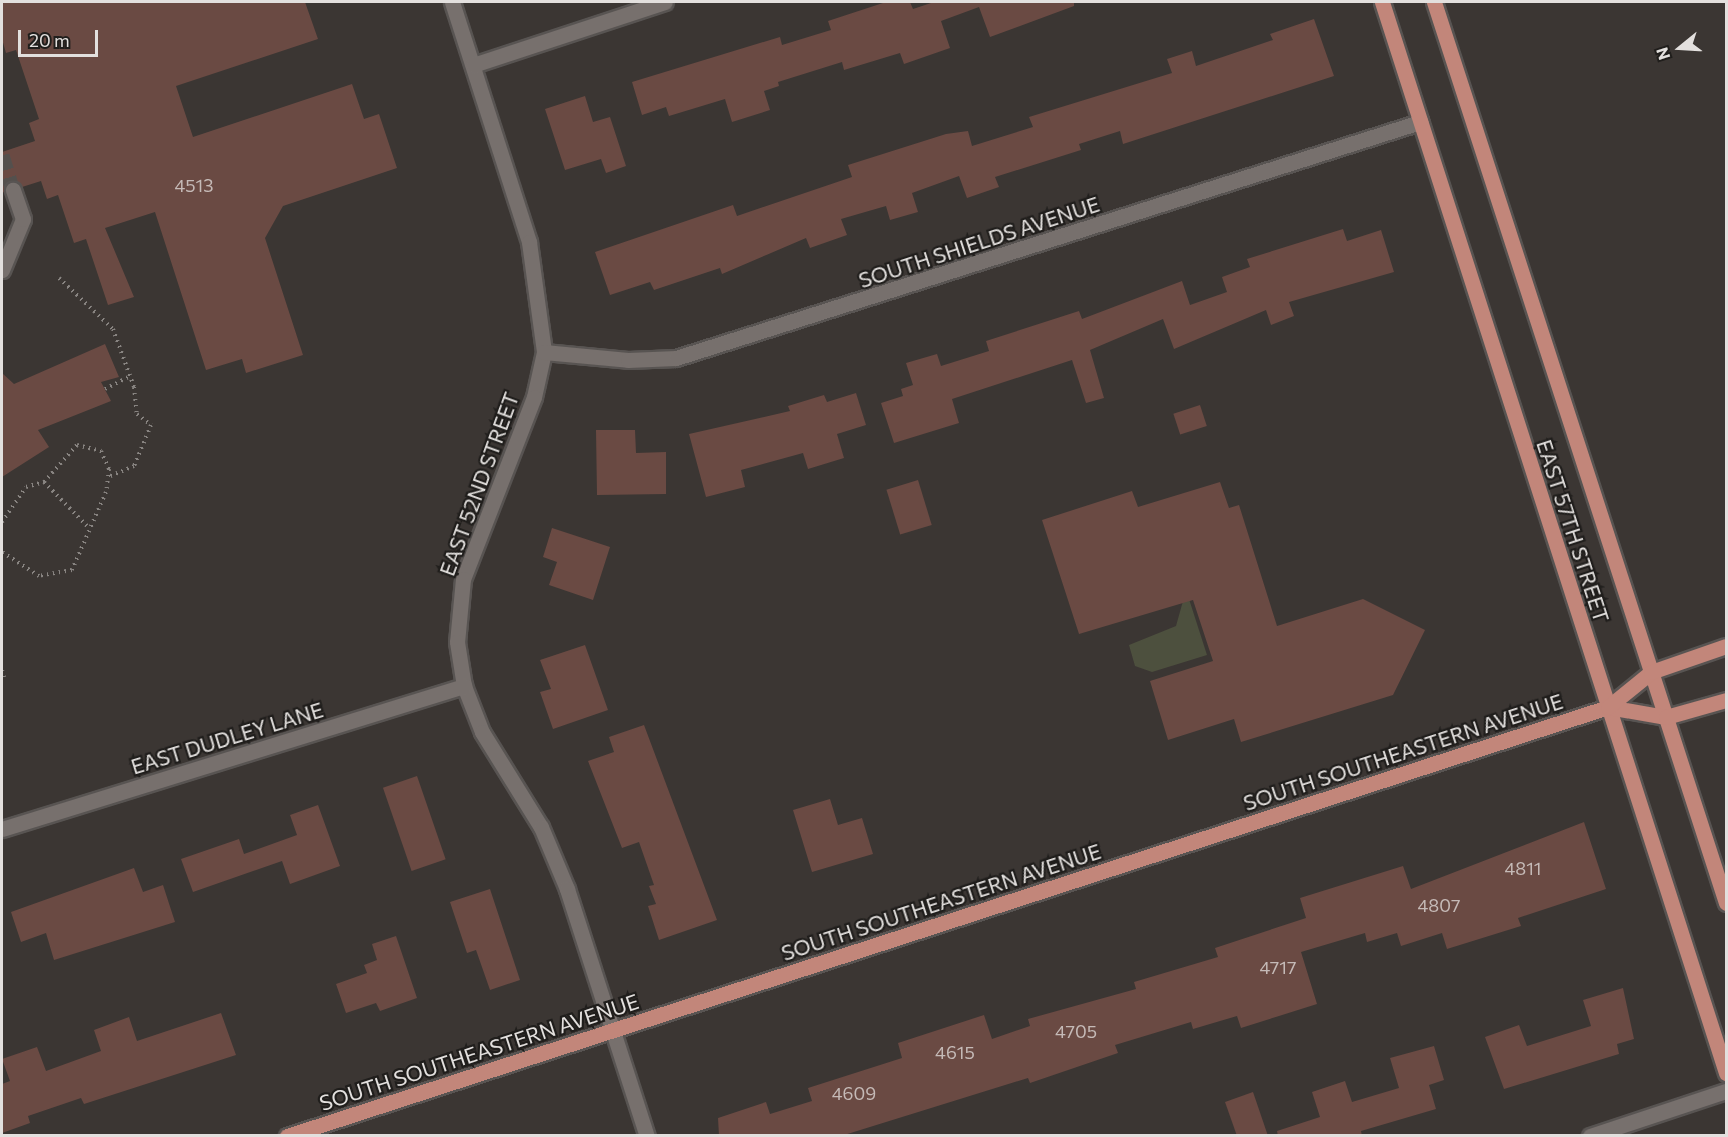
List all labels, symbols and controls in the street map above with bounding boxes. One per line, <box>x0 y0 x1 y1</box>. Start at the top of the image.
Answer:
scale bar <box>21 18 100 56</box>
north arrow <box>1650 18 1710 78</box>
text: 20 m <box>29 29 70 51</box>
text: N <box>1652 45 1673 62</box>
house number: 4513 <box>174 174 214 196</box>
street label: SOUTH SHIELDS AVENUE <box>855 191 1103 293</box>
street label: EAST 52ND STREET <box>434 389 524 579</box>
street label: EAST 57TH STREET <box>1532 436 1614 626</box>
street label: SOUTH SOUTHEASTERN AVENUE <box>1240 688 1566 816</box>
street label: EAST DUDLEY LANE <box>128 697 326 779</box>
street label: SOUTH SOUTHEASTERN AVENUE <box>778 838 1104 966</box>
house number: 4811 <box>1504 857 1542 879</box>
house number: 4807 <box>1418 894 1460 916</box>
house number: 4717 <box>1259 956 1297 978</box>
street label: SOUTH SOUTHEASTERN AVENUE <box>316 988 642 1116</box>
house number: 4705 <box>1055 1020 1097 1042</box>
house number: 4615 <box>935 1041 975 1063</box>
house number: 4609 <box>832 1082 876 1104</box>

